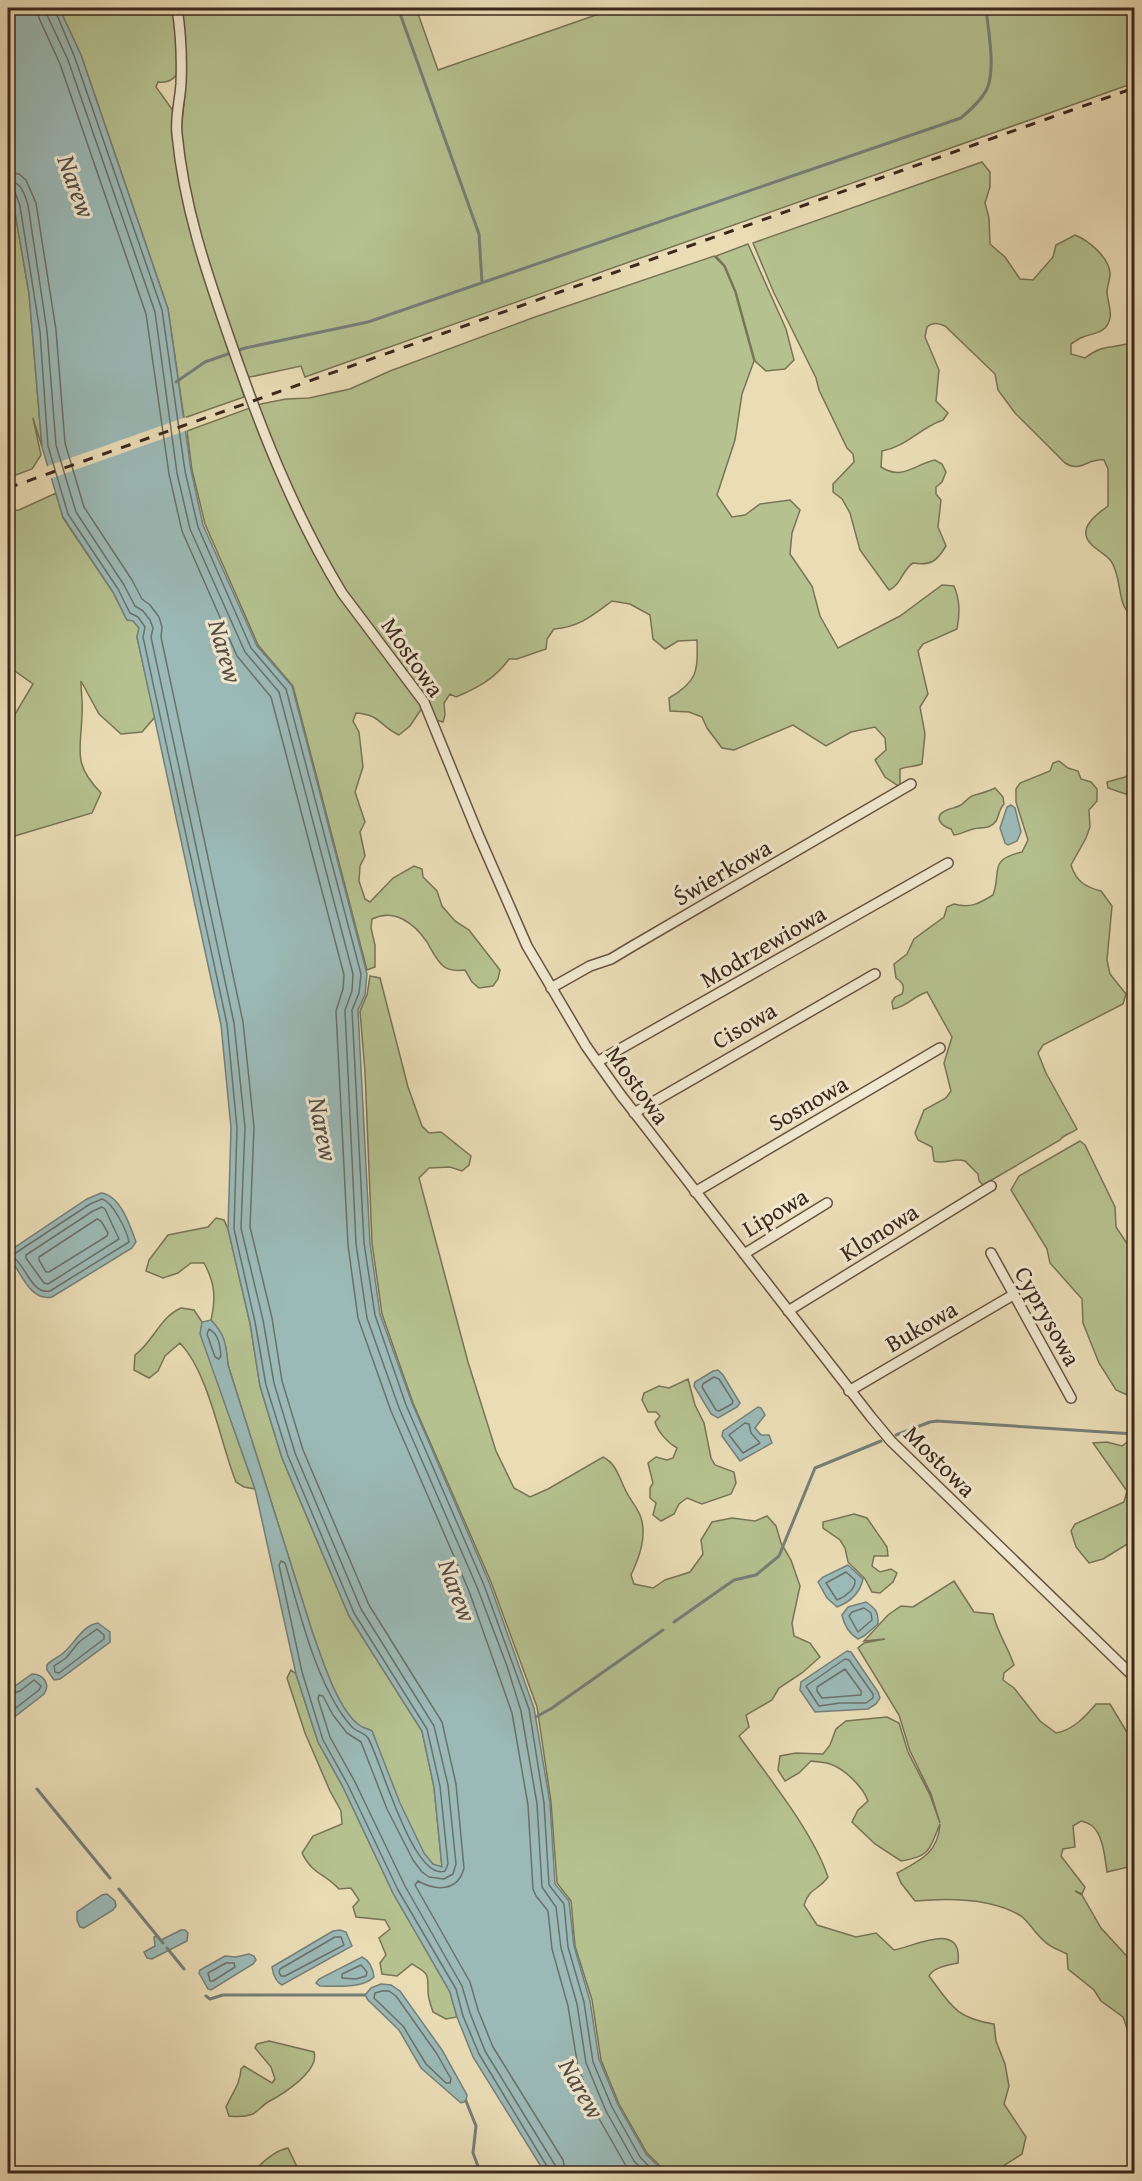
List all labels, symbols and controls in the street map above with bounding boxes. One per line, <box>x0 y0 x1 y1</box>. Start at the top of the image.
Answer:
water label: Narew <box>47 148 106 223</box>
street label: Mostowa <box>373 610 453 704</box>
water label: Narew <box>198 614 254 687</box>
street label: Świerkowa <box>666 829 778 914</box>
street label: Modrzewiowa <box>694 896 833 996</box>
street label: Cisowa <box>705 992 783 1057</box>
street label: Mostowa <box>597 1038 679 1132</box>
street label: Sosnowa <box>762 1066 855 1140</box>
water label: Narew <box>299 1093 349 1164</box>
street label: Lipowa <box>735 1178 815 1245</box>
street label: Klonowa <box>833 1194 926 1270</box>
street label: Cyprysowa <box>1006 1260 1090 1373</box>
street label: Bukowa <box>878 1291 964 1361</box>
street label: Mostowa <box>896 1417 985 1506</box>
water label: Narew <box>428 1552 488 1627</box>
water label: Narew <box>549 2050 615 2126</box>

